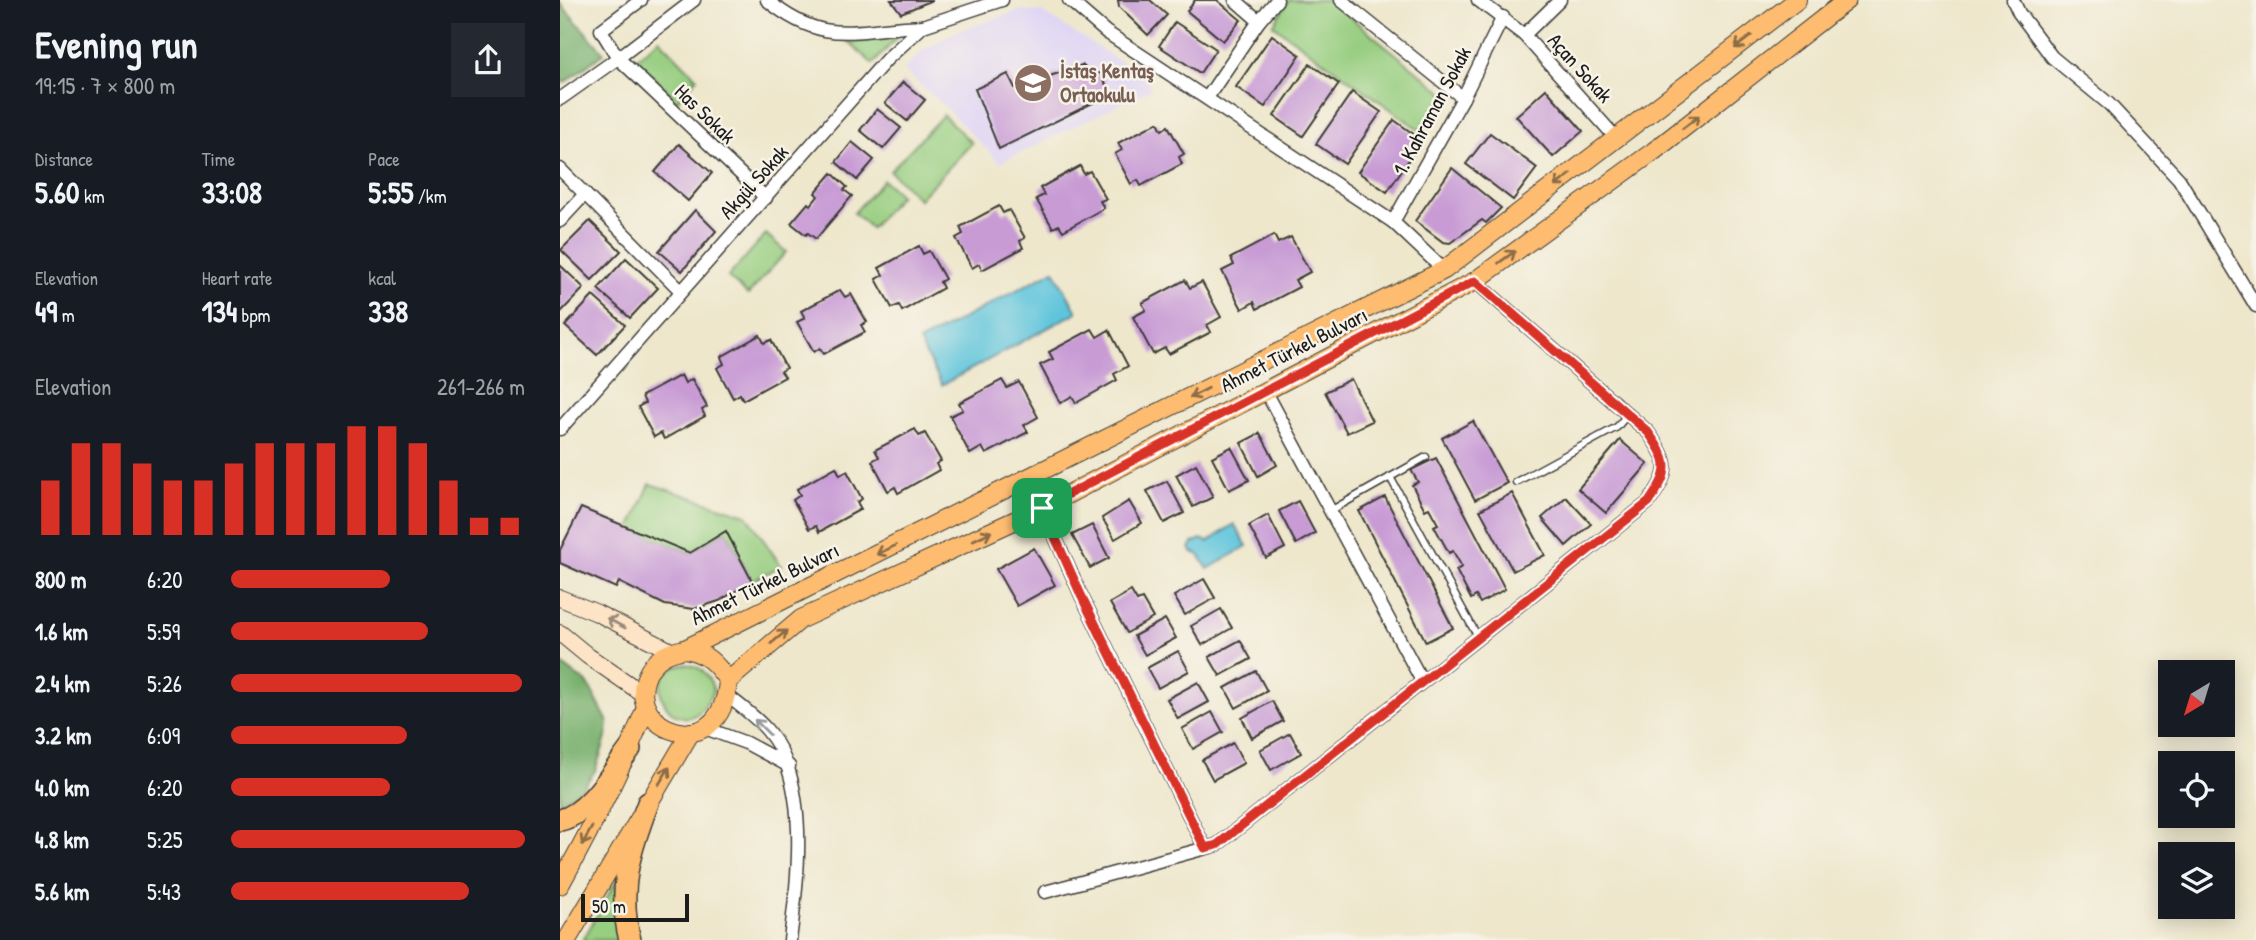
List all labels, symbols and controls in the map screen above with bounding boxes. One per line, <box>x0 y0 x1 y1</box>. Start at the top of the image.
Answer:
text: Evening run <box>35 18 198 70</box>
button: share <box>451 23 525 97</box>
street label: Açan Sokak <box>1541 26 1620 109</box>
one-way arrow <box>1735 34 1753 49</box>
street label: 1. Kahraman Sokak <box>1385 41 1478 180</box>
place label: İstaş Kentaş Ortaokulu <box>1060 56 1154 109</box>
school or university icon: İstaş Kentaş Ortaokulu <box>1012 62 1054 104</box>
text: 19:15 · 7 × 800 m <box>35 70 175 101</box>
street label: Has Sokak <box>668 77 743 150</box>
one-way arrow <box>1681 115 1699 130</box>
street label: Akgül Sokak <box>712 138 795 225</box>
text: Distance <box>35 146 93 172</box>
text: Time <box>202 146 235 172</box>
text: Pace <box>368 146 400 172</box>
text: 5.60 <box>35 172 80 212</box>
text: 33:08 <box>202 172 262 212</box>
text: 5:55 <box>368 172 413 212</box>
one-way arrow <box>1554 173 1573 188</box>
text: km <box>80 183 105 209</box>
text: /km <box>413 183 447 209</box>
one-way arrow <box>1498 250 1517 265</box>
text: Elevation <box>35 265 98 291</box>
text: Heart rate <box>202 265 273 291</box>
text: kcal <box>368 265 396 291</box>
text: 49 <box>35 291 57 331</box>
text: 134 <box>202 291 237 331</box>
text: 338 <box>368 291 408 331</box>
street label: Ahmet Türkel Bulvarı <box>1215 300 1372 399</box>
text: m <box>57 302 75 328</box>
text: bpm <box>237 302 271 328</box>
text: Elevation <box>35 371 111 402</box>
text: 261–266 m <box>437 371 525 402</box>
one-way arrow <box>1189 387 1210 401</box>
pin <box>1012 478 1072 538</box>
icon: arrive <box>1023 489 1061 527</box>
one-way arrow <box>971 528 992 542</box>
street label: Ahmet Türkel Bulvarı <box>686 535 844 632</box>
one-way arrow <box>876 543 897 557</box>
text: 800 m <box>35 564 87 595</box>
text: 6:20 <box>147 564 183 595</box>
one-way arrow <box>607 615 627 629</box>
text: 1.6 km <box>35 616 88 647</box>
text: 5:59 <box>147 616 180 647</box>
one-way arrow <box>770 629 788 644</box>
north arrow <box>2158 660 2235 737</box>
map controls <box>2158 660 2235 919</box>
text: 2.4 km <box>35 668 90 699</box>
text: 5:26 <box>147 668 182 699</box>
one-way arrow <box>754 718 771 735</box>
text: 3.2 km <box>35 720 91 751</box>
text: 6:09 <box>147 720 180 751</box>
button: locate <box>2158 751 2235 828</box>
one-way arrow <box>658 767 672 787</box>
text: 4.0 km <box>35 772 89 803</box>
text: 6:20 <box>147 772 183 803</box>
text: 4.8 km <box>35 824 89 855</box>
text: 5:25 <box>147 824 183 855</box>
one-way arrow <box>580 825 593 846</box>
button: layers <box>2158 842 2235 919</box>
text: 5.6 km <box>35 876 89 907</box>
text: 5:43 <box>147 876 181 907</box>
scale bar <box>581 891 690 923</box>
text: 50 m <box>592 893 626 919</box>

